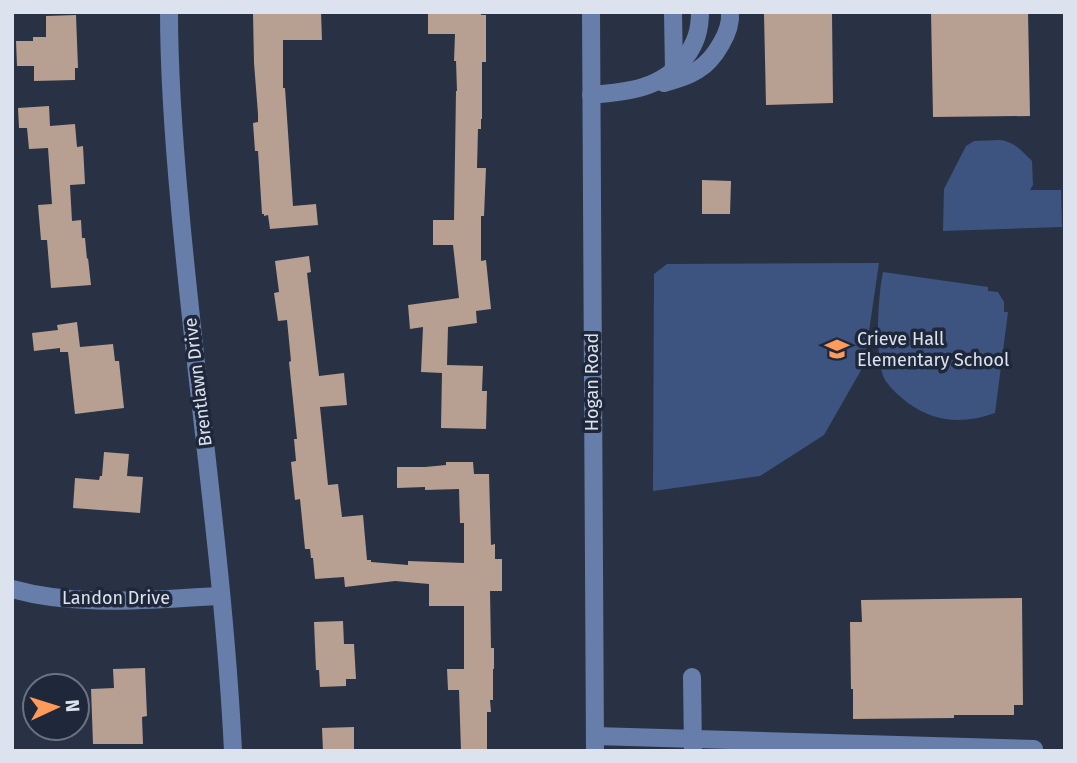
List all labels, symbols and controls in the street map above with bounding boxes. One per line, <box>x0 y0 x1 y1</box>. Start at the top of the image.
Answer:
street label: Brentlawn Drive <box>179 316 217 448</box>
place label: Crieve Hall Elementary School <box>857 328 1009 371</box>
street label: Hogan Road <box>581 333 603 431</box>
school or university icon: Crieve Hall Elementary School <box>823 335 851 363</box>
street label: Landon Drive <box>62 587 170 609</box>
north arrow <box>21 672 91 742</box>
text: N <box>61 699 84 713</box>

